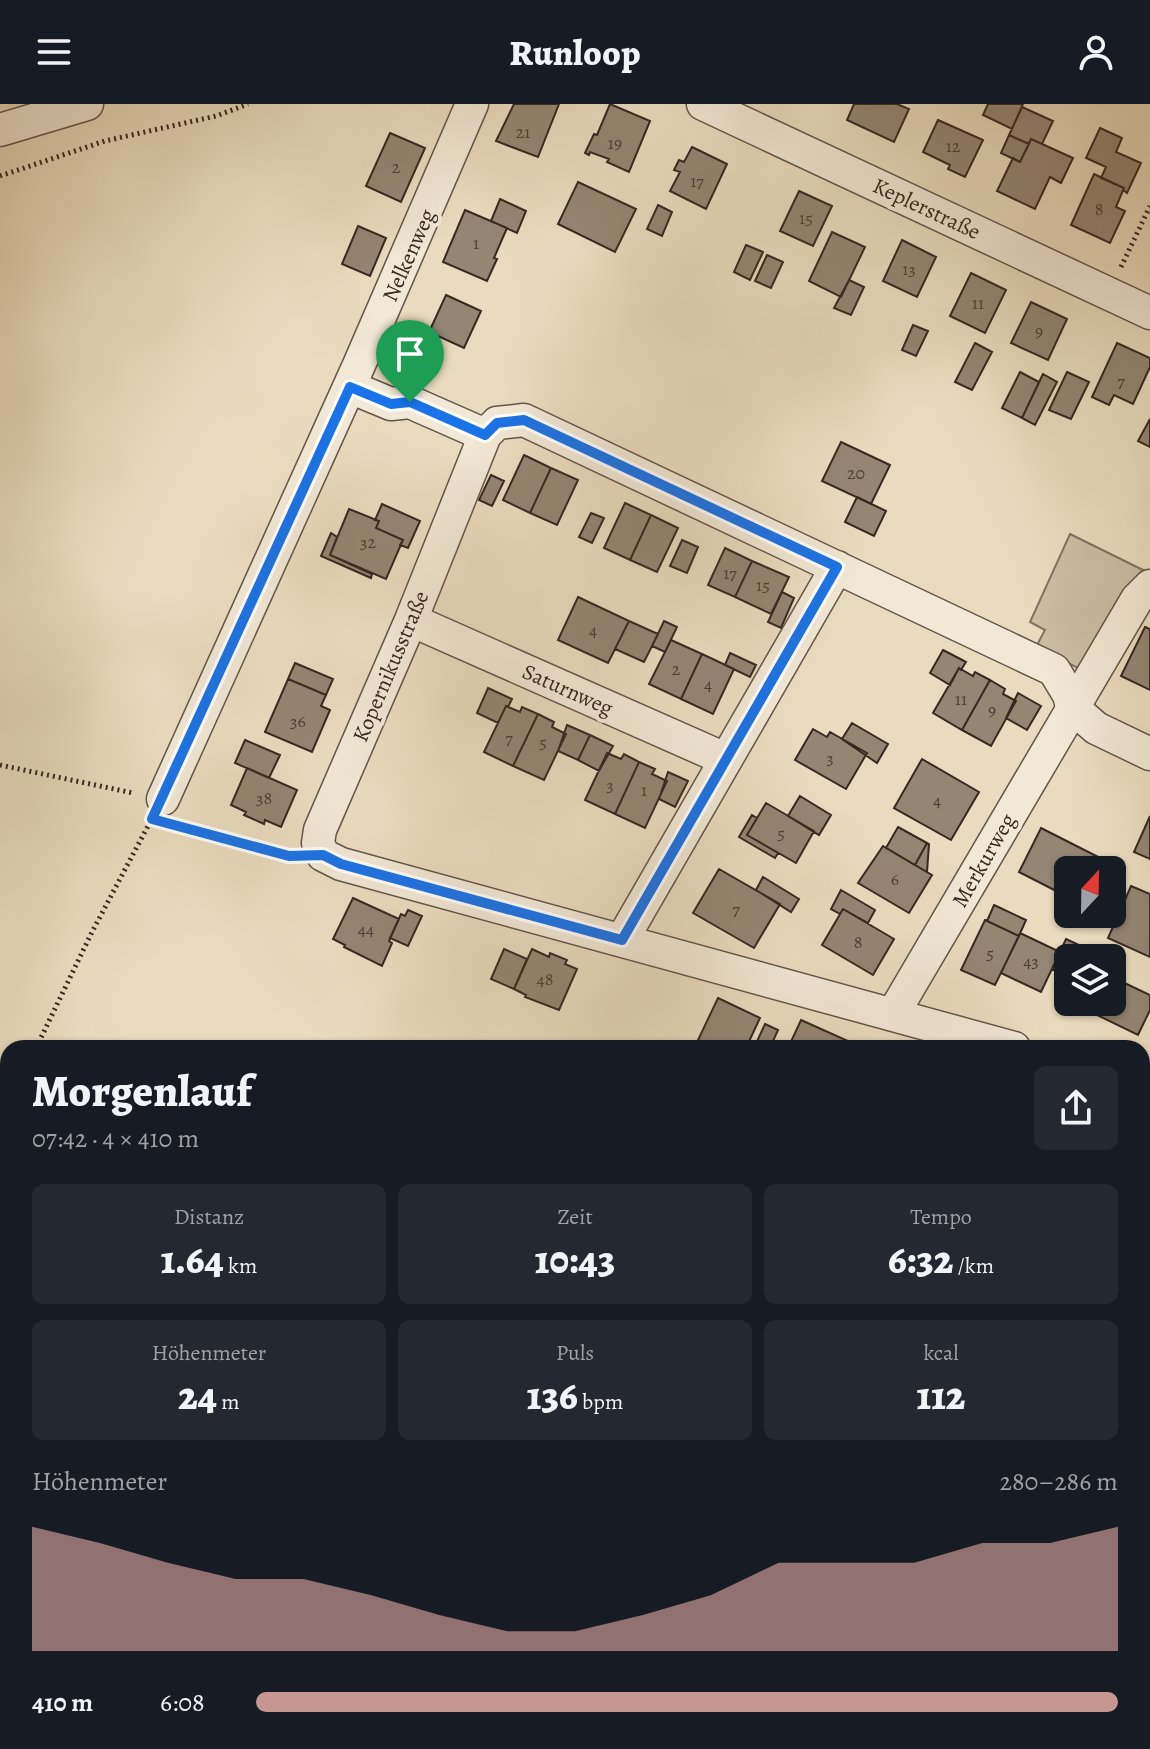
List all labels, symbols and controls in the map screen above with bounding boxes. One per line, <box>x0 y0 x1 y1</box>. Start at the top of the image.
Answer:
text: Runloop <box>510 28 640 77</box>
icon: menu <box>32 30 76 74</box>
icon: person <box>1074 30 1118 74</box>
house number: 21 <box>516 120 530 144</box>
house number: 19 <box>608 131 622 155</box>
house number: 12 <box>946 134 961 158</box>
house number: 2 <box>392 155 401 179</box>
house number: 17 <box>690 169 704 193</box>
street label: Keplerstraße <box>868 171 985 247</box>
house number: 8 <box>1095 197 1103 221</box>
street label: Nelkenweg <box>375 204 443 306</box>
house number: 15 <box>799 206 813 230</box>
house number: 1 <box>473 231 479 255</box>
house number: 13 <box>902 257 916 281</box>
house number: 11 <box>972 291 984 315</box>
house number: 9 <box>1035 319 1043 343</box>
pin <box>376 320 444 402</box>
icon: arrive <box>388 332 432 376</box>
house number: 7 <box>1117 369 1125 393</box>
house number: 20 <box>847 461 865 485</box>
house number: 32 <box>360 530 376 554</box>
house number: 17 <box>723 561 737 585</box>
house number: 15 <box>756 573 770 597</box>
street label: Kopernikusstraße <box>346 586 436 747</box>
house number: 4 <box>589 618 597 642</box>
street label: Saturnweg <box>517 657 618 723</box>
house number: 2 <box>672 657 681 681</box>
house number: 4 <box>704 672 712 696</box>
house number: 11 <box>955 687 967 711</box>
house number: 9 <box>988 698 996 722</box>
house number: 36 <box>290 709 306 733</box>
house number: 7 <box>505 726 513 750</box>
house number: 5 <box>539 730 547 754</box>
house number: 3 <box>826 746 834 770</box>
house number: 3 <box>606 773 614 797</box>
house number: 1 <box>641 778 647 802</box>
house number: 38 <box>256 786 272 810</box>
house number: 4 <box>933 788 941 812</box>
street label: Merkurweg <box>945 808 1023 913</box>
house number: 5 <box>777 821 785 845</box>
north arrow <box>1054 856 1126 928</box>
map controls <box>1054 856 1126 1016</box>
house number: 6 <box>891 867 899 891</box>
house number: 7 <box>732 897 740 921</box>
house number: 44 <box>358 917 374 941</box>
house number: 8 <box>854 930 862 954</box>
house number: 5 <box>986 941 994 965</box>
button: layers <box>1054 944 1126 1016</box>
house number: 43 <box>1023 949 1039 973</box>
house number: 48 <box>537 967 553 991</box>
text: Morgenlauf <box>32 1061 251 1121</box>
button: share <box>1034 1066 1118 1150</box>
text: 07:42 · 4 × 410 m <box>32 1121 199 1156</box>
text: Distanz <box>174 1202 244 1232</box>
text: Zeit <box>557 1202 593 1232</box>
text: Tempo <box>910 1202 972 1232</box>
text: 1.64 <box>161 1232 224 1287</box>
text: 10:43 <box>535 1232 615 1287</box>
text: 6:32 <box>888 1232 953 1287</box>
text: km <box>224 1251 257 1281</box>
text: /km <box>953 1251 994 1281</box>
text: Höhenmeter <box>152 1338 266 1368</box>
text: Puls <box>556 1338 594 1368</box>
text: kcal <box>923 1338 959 1368</box>
text: 24 <box>178 1368 217 1423</box>
text: 136 <box>527 1368 578 1423</box>
text: 112 <box>917 1368 965 1423</box>
text: m <box>217 1387 240 1417</box>
text: bpm <box>578 1387 623 1417</box>
text: Höhenmeter <box>32 1464 167 1499</box>
text: 280–286 m <box>1000 1464 1118 1499</box>
text: 410 m <box>32 1685 93 1720</box>
text: 6:08 <box>160 1685 205 1720</box>

